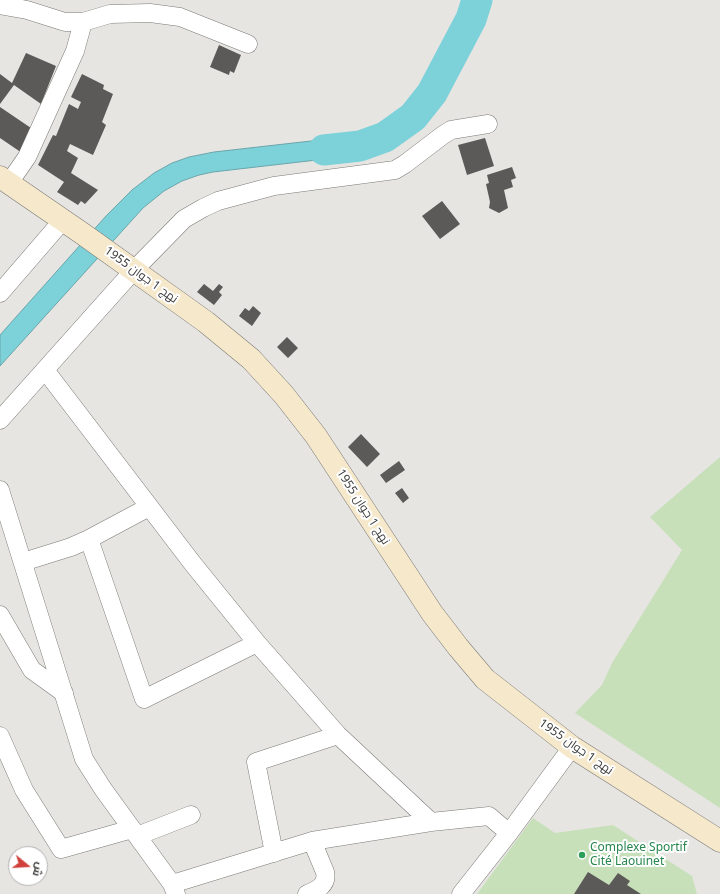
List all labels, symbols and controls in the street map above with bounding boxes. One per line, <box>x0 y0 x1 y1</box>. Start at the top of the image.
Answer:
street label: نهج 1 جوان 1955 <box>102 244 180 306</box>
street label: نهج 1 جوان 1955 <box>333 467 393 547</box>
street label: نهج 1 جوان 1955 <box>536 716 616 778</box>
place label: Complexe Sportif Cité Laouinet <box>590 841 687 869</box>
north arrow <box>8 846 48 886</box>
marker: Complexe Sportif Cité Laouinet <box>577 850 587 860</box>
text: ش <box>30 861 48 879</box>

